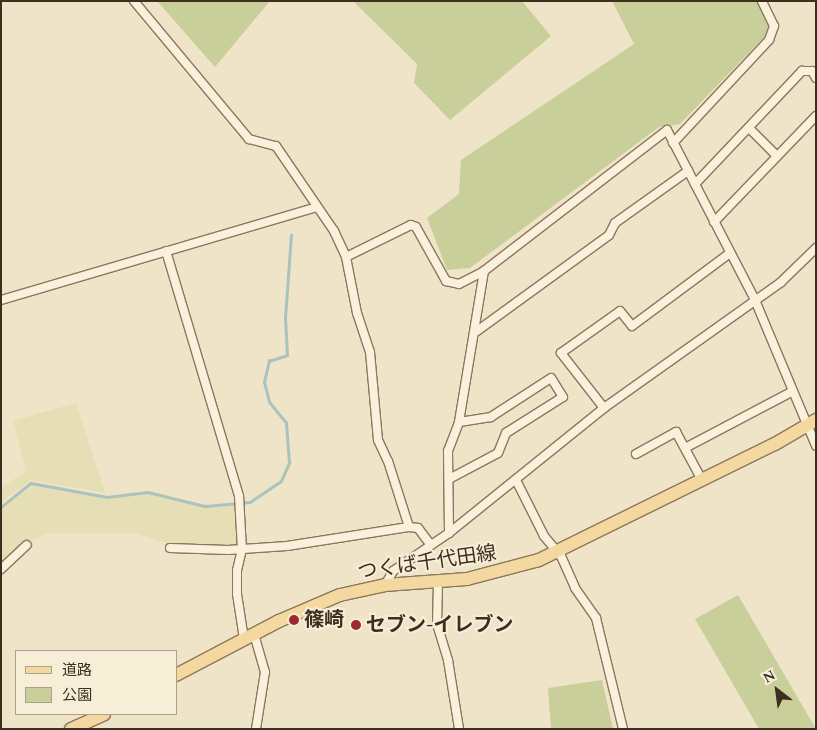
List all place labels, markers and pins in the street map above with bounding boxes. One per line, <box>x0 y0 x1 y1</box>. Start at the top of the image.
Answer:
place label: 篠崎 <box>304 608 344 632</box>
place label: セブン-イレブン <box>366 613 513 637</box>
marker: 篠崎 <box>288 614 300 626</box>
marker: セブン-イレブン <box>350 619 362 631</box>

